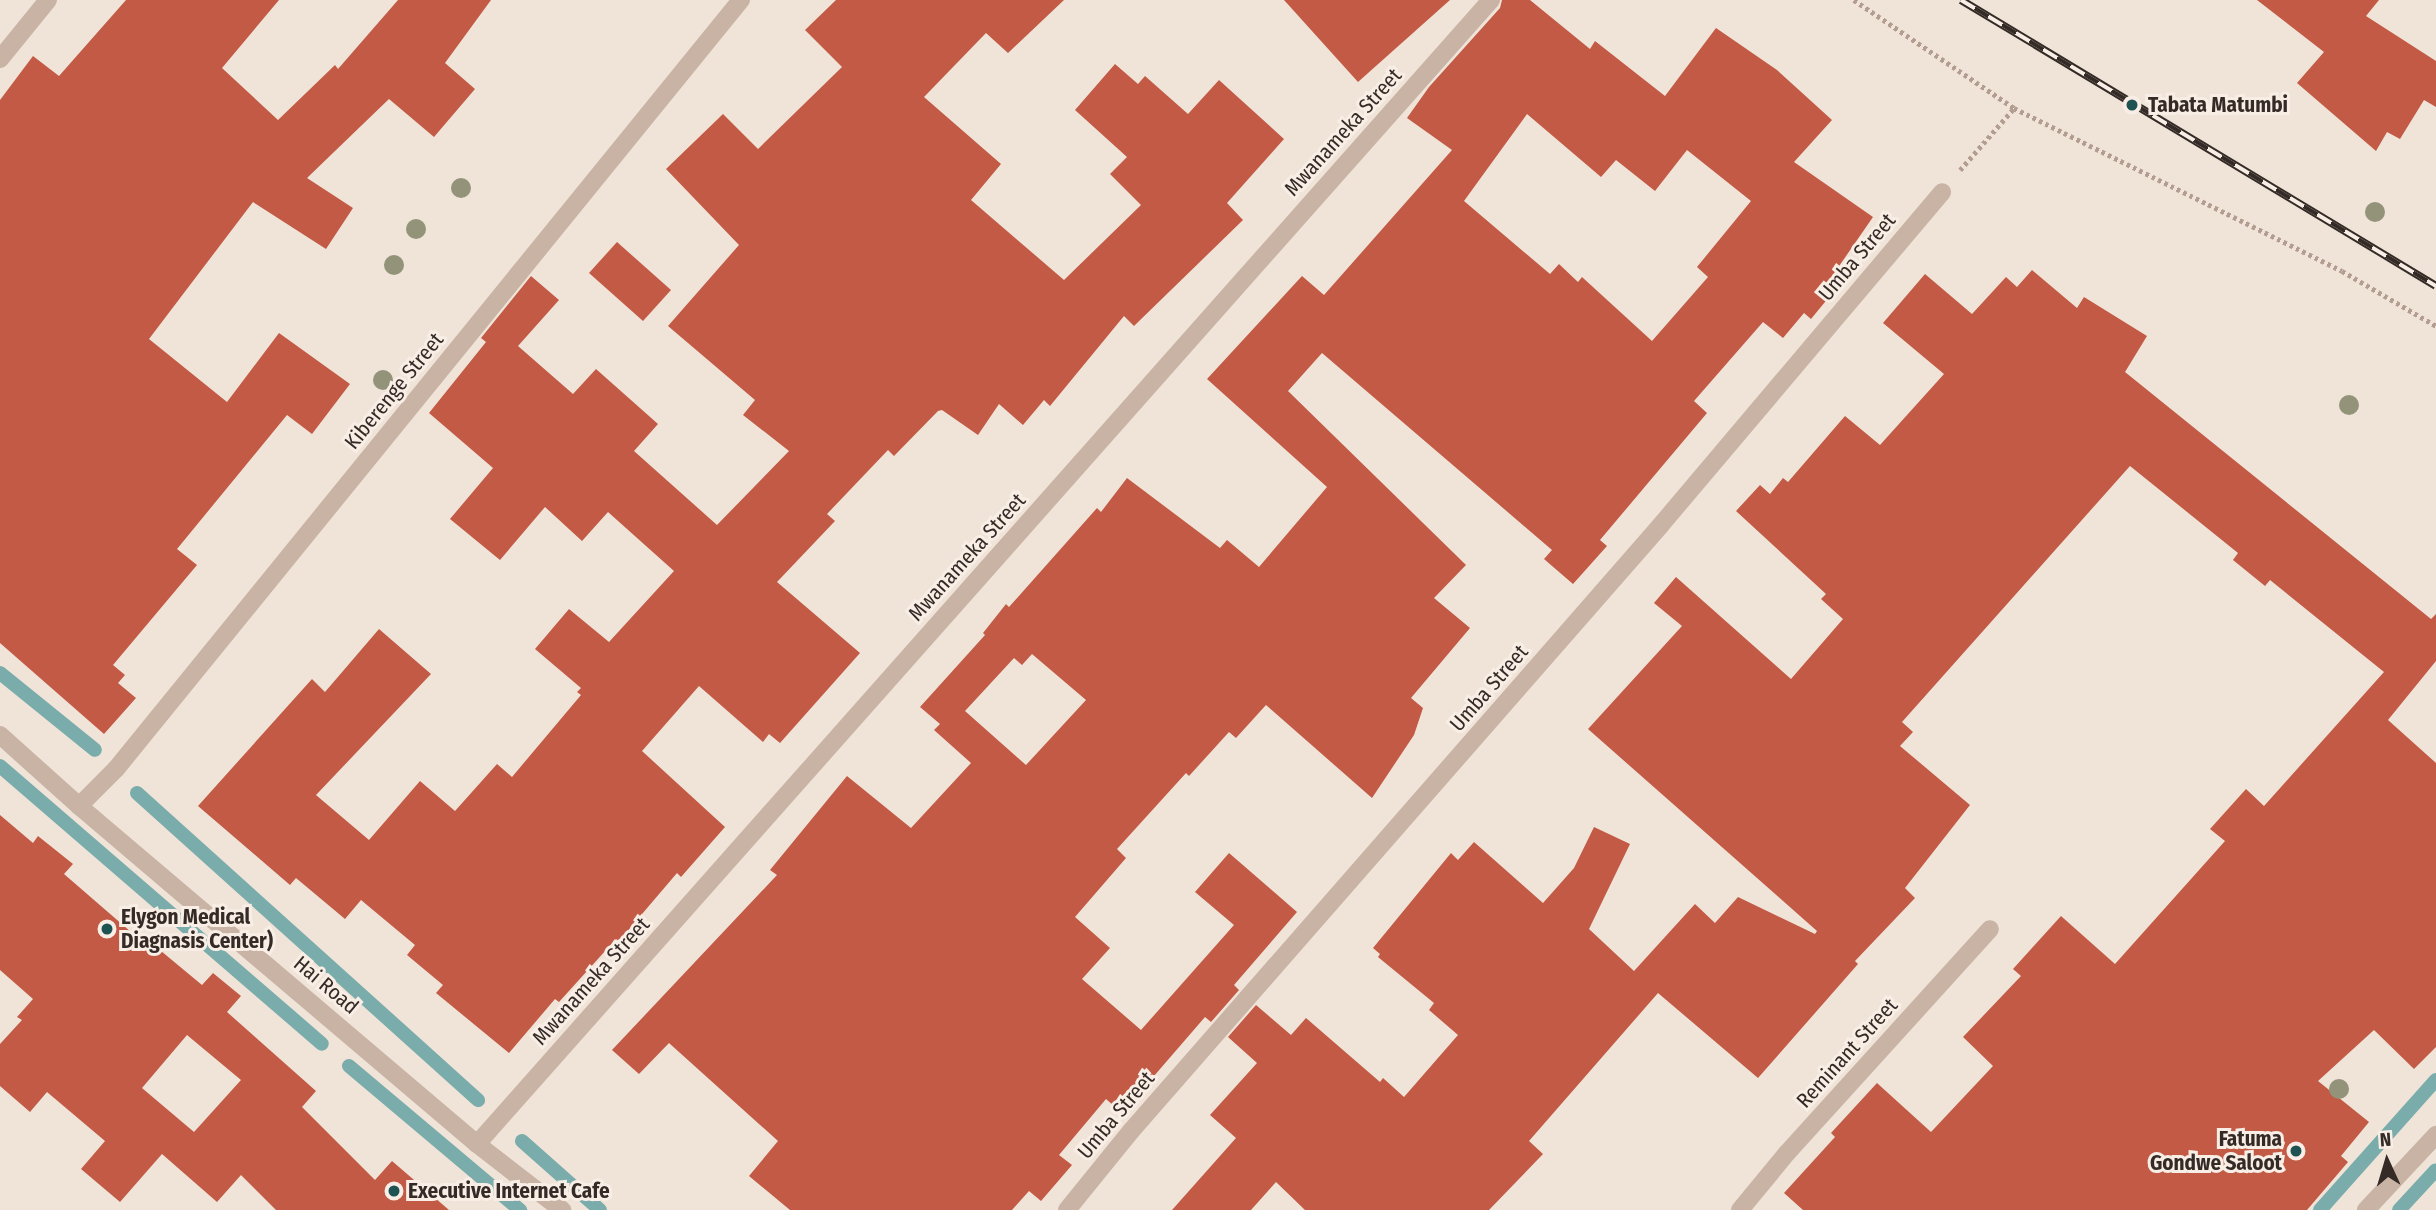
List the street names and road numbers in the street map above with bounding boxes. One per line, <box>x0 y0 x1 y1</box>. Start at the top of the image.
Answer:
street label: Mwanameka Street <box>1279 63 1407 201</box>
street label: Umba Street <box>1813 208 1901 306</box>
street label: Kiberenge Street <box>339 328 449 454</box>
street label: Mwanameka Street <box>903 488 1031 626</box>
street label: Umba Street <box>1445 640 1533 736</box>
street label: Mwanameka Street <box>527 912 655 1050</box>
street label: Hai Road <box>288 951 364 1019</box>
street label: Reminant Street <box>1791 993 1903 1113</box>
street label: Umba Street <box>1072 1066 1160 1164</box>

